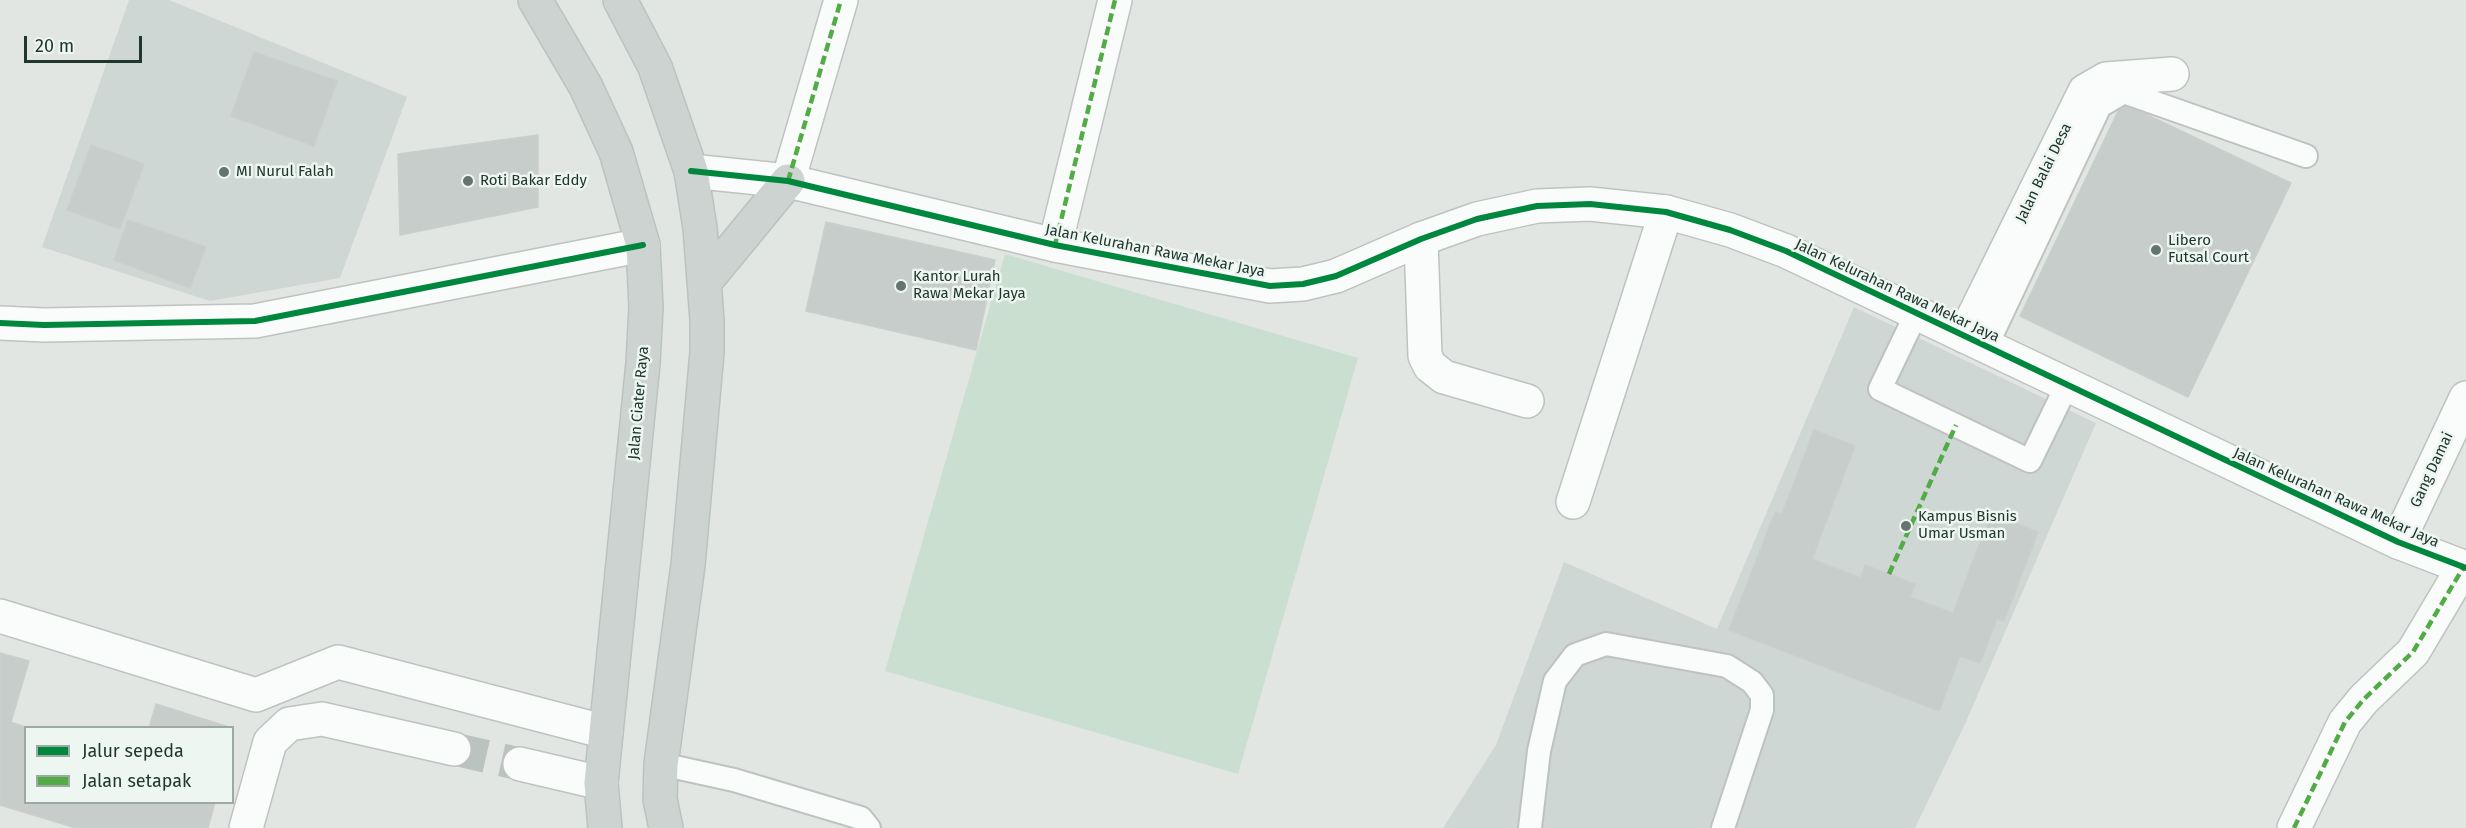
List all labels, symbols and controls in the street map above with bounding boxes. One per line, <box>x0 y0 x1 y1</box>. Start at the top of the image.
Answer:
scale bar <box>27 24 146 62</box>
text: 20 m <box>35 35 74 57</box>
street label: Jalan Balai Desa <box>2012 120 2076 226</box>
place label: MI Nurul Falah <box>236 163 334 181</box>
marker: MI Nurul Falah <box>217 165 231 179</box>
place label: Roti Bakar Eddy <box>480 172 587 190</box>
marker: Roti Bakar Eddy <box>461 174 475 188</box>
street label: Jalan Kelurahan Rawa Mekar Jaya <box>1044 221 1266 281</box>
place label: Libero Futsal Court <box>2168 232 2249 267</box>
street label: Jalan Kelurahan Rawa Mekar Jaya <box>1792 236 2002 346</box>
marker: Libero Futsal Court <box>2149 243 2163 257</box>
place label: Kantor Lurah Rawa Mekar Jaya <box>913 268 1026 303</box>
marker: Kantor Lurah Rawa Mekar Jaya <box>894 279 908 293</box>
street label: Jalan Ciater Raya <box>625 345 653 461</box>
street label: Gang Damai <box>2407 429 2457 511</box>
street label: Jalan Kelurahan Rawa Mekar Jaya <box>2230 444 2442 552</box>
place label: Kampus Bisnis Umar Usman <box>1918 508 2017 543</box>
marker: Kampus Bisnis Umar Usman <box>1899 519 1913 533</box>
legend <box>24 726 234 804</box>
text: Jalur sepeda <box>82 740 184 762</box>
text: Jalan setapak <box>82 770 191 792</box>

